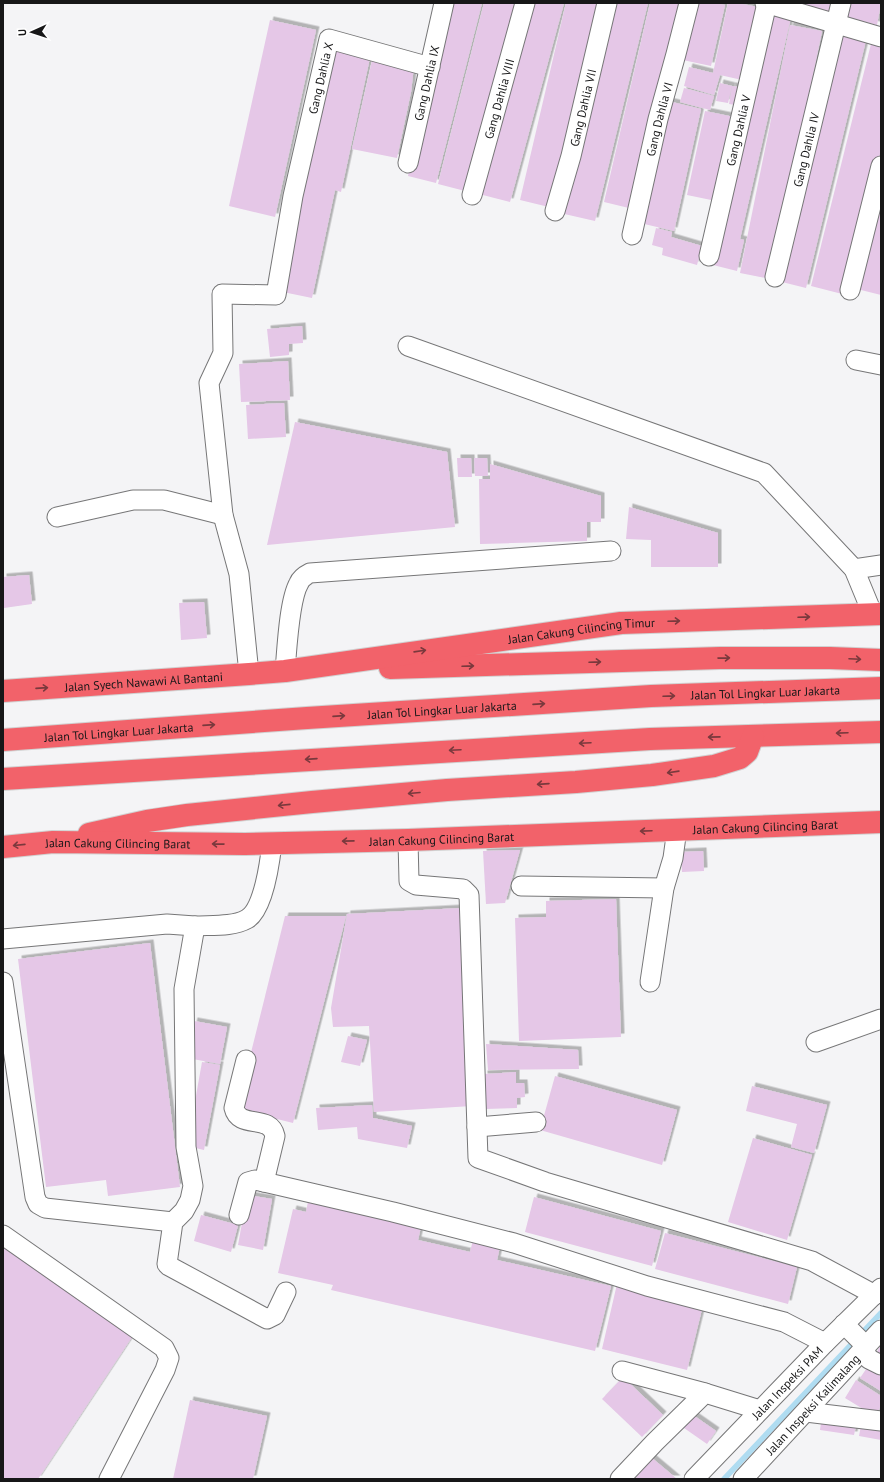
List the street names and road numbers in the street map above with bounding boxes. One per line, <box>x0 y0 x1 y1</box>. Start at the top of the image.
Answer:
street label: Gang Dahlia X <box>305 40 336 115</box>
street label: Gang Dahlia IX <box>410 43 442 122</box>
street label: Gang Dahlia VIII <box>480 57 517 141</box>
street label: Gang Dahlia VII <box>566 67 599 148</box>
street label: Gang Dahlia VI <box>642 80 675 158</box>
street label: Gang Dahlia V <box>722 93 753 167</box>
street label: Gang Dahlia IV <box>789 111 822 188</box>
street label: Jalan Cakung Cilincing Timur <box>506 614 655 647</box>
street label: Jalan Syech Nawawi Al Bantani <box>63 668 223 694</box>
street label: Jalan Tol Lingkar Luar Jakarta <box>689 682 840 702</box>
street label: Jalan Tol Lingkar Luar Jakarta <box>366 697 517 722</box>
street label: Jalan Tol Lingkar Luar Jakarta <box>43 719 194 745</box>
street label: Jalan Cakung Cilincing Barat <box>692 816 838 837</box>
street label: Jalan Cakung Cilincing Barat <box>368 828 514 848</box>
street label: Jalan Cakung Cilincing Barat <box>43 834 190 851</box>
street label: Jalan Inspeksi PAM <box>747 1343 826 1423</box>
street label: Jalan Inspeksi Kalimalang <box>761 1351 863 1458</box>

